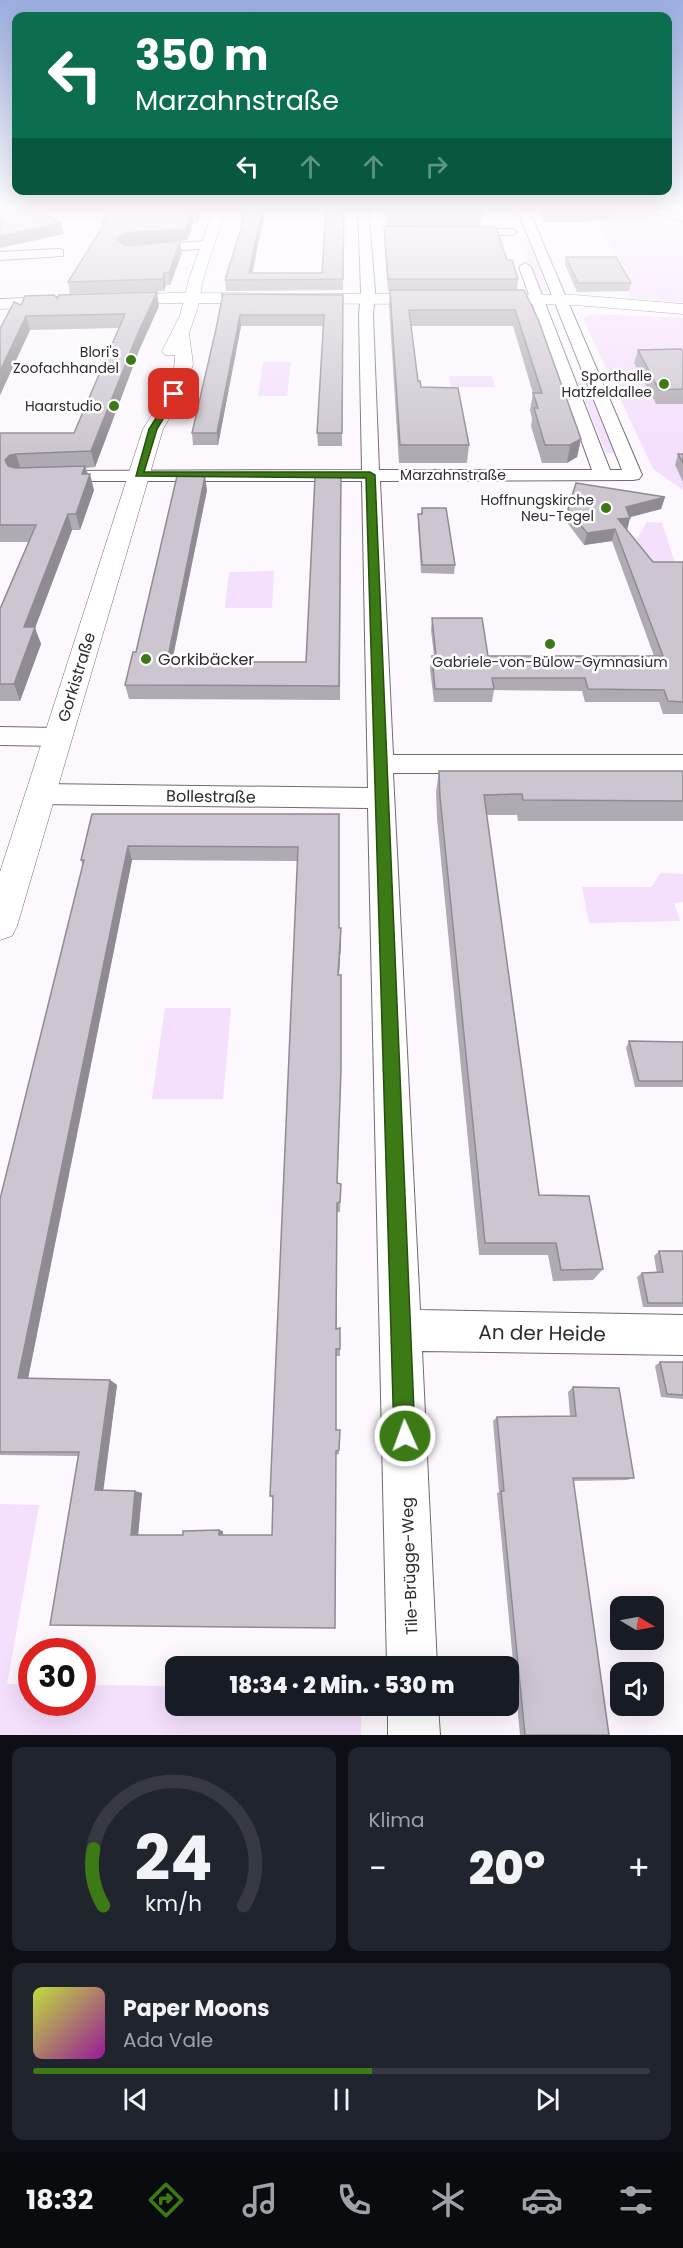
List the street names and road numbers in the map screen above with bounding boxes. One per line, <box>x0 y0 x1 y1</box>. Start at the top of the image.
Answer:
street label: Marzahnstraße <box>400 465 506 485</box>
street label: Gorkistraße <box>52 629 101 725</box>
street label: Bollestraße <box>166 784 256 809</box>
street label: An der Heide <box>478 1318 606 1348</box>
street label: Tile-Brügge-Weg <box>396 1497 423 1635</box>

